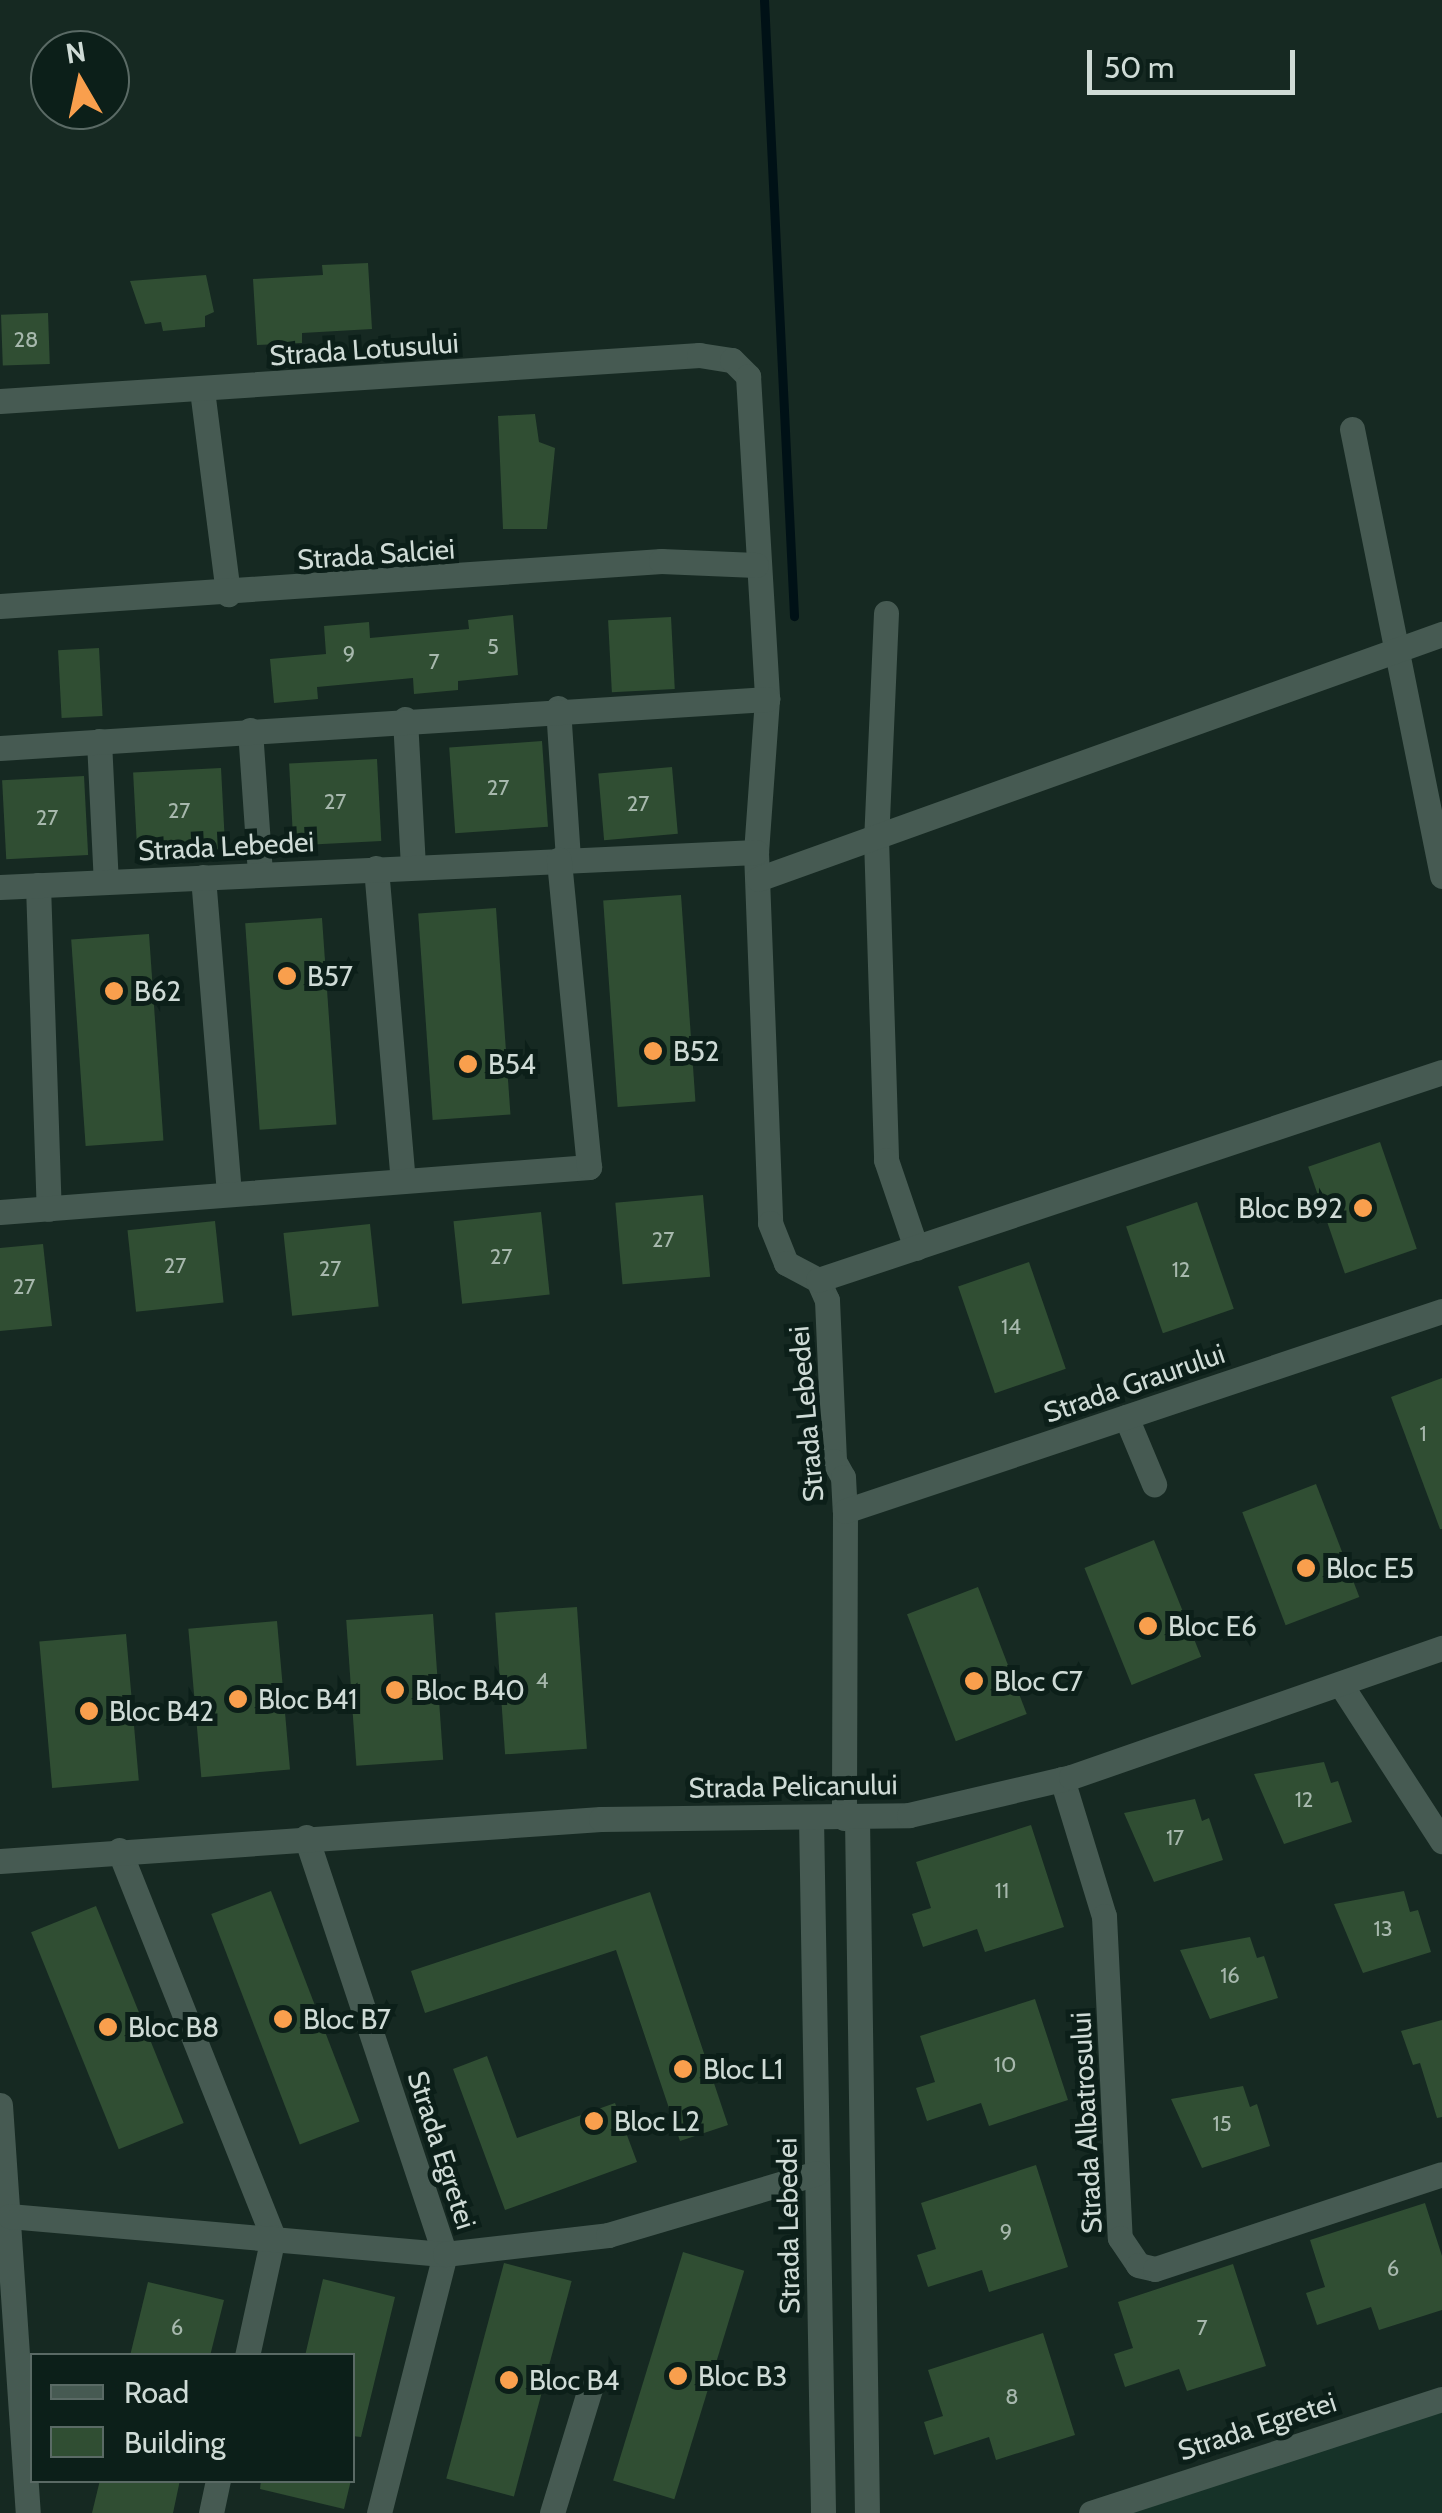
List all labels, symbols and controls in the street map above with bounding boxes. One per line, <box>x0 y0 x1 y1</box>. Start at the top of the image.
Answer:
north arrow <box>30 30 130 130</box>
scale bar <box>1092 30 1300 92</box>
text: N <box>63 34 88 71</box>
text: 50 m <box>1104 49 1174 86</box>
street label: Strada Lotusului <box>268 326 460 372</box>
house number: 28 <box>14 327 38 353</box>
street label: Strada Salciei <box>296 532 456 576</box>
house number: 5 <box>487 634 499 660</box>
house number: 9 <box>343 641 355 667</box>
house number: 7 <box>428 649 440 675</box>
house number: 27 <box>487 775 509 801</box>
house number: 27 <box>324 789 346 815</box>
house number: 27 <box>627 791 649 817</box>
house number: 27 <box>168 798 190 824</box>
house number: 27 <box>36 805 58 831</box>
street label: Strada Lebedei <box>137 825 315 867</box>
place label: B57 <box>307 959 353 993</box>
marker: B57 <box>276 965 298 987</box>
place label: B62 <box>134 974 181 1008</box>
marker: B62 <box>103 980 125 1002</box>
place label: B52 <box>673 1034 720 1068</box>
marker: B52 <box>642 1040 664 1062</box>
place label: B54 <box>488 1047 536 1081</box>
marker: B54 <box>457 1053 479 1075</box>
place label: Bloc B92 <box>1238 1191 1343 1225</box>
marker: Bloc B92 <box>1352 1197 1374 1219</box>
house number: 27 <box>652 1227 674 1253</box>
house number: 27 <box>490 1244 512 1270</box>
house number: 27 <box>164 1253 186 1279</box>
house number: 27 <box>319 1256 341 1282</box>
house number: 12 <box>1172 1257 1190 1283</box>
house number: 27 <box>13 1274 35 1300</box>
house number: 14 <box>1001 1314 1021 1340</box>
street label: Strada Lebedei <box>782 1325 830 1503</box>
street label: Strada Graurului <box>1039 1336 1229 1430</box>
house number: 1 <box>1419 1421 1427 1447</box>
place label: Bloc E5 <box>1326 1551 1414 1585</box>
marker: Bloc E5 <box>1295 1557 1317 1579</box>
place label: Bloc E6 <box>1168 1609 1257 1643</box>
marker: Bloc E6 <box>1137 1615 1159 1637</box>
place label: Bloc C7 <box>994 1664 1083 1698</box>
house number: 4 <box>536 1668 548 1694</box>
marker: Bloc C7 <box>963 1670 985 1692</box>
place label: Bloc B40 <box>415 1673 525 1707</box>
marker: Bloc B40 <box>384 1679 406 1701</box>
place label: Bloc B41 <box>258 1682 357 1716</box>
marker: Bloc B41 <box>227 1688 249 1710</box>
place label: Bloc B42 <box>109 1694 214 1728</box>
marker: Bloc B42 <box>78 1700 100 1722</box>
street label: Strada Pelicanului <box>688 1767 898 1805</box>
house number: 12 <box>1295 1787 1313 1813</box>
house number: 17 <box>1166 1825 1184 1851</box>
house number: 11 <box>995 1878 1009 1904</box>
house number: 13 <box>1373 1916 1393 1942</box>
house number: 16 <box>1220 1963 1240 1989</box>
place label: Bloc B7 <box>303 2002 391 2036</box>
marker: Bloc B7 <box>272 2008 294 2030</box>
place label: Bloc B8 <box>128 2010 219 2044</box>
street label: Strada Albatrosului <box>1063 2011 1109 2235</box>
marker: Bloc B8 <box>97 2016 119 2038</box>
place label: Bloc L1 <box>703 2052 783 2086</box>
house number: 10 <box>994 2052 1016 2078</box>
marker: Bloc L1 <box>672 2058 694 2080</box>
street label: Strada Egretei <box>401 2067 483 2233</box>
place label: Bloc L2 <box>614 2104 700 2138</box>
marker: Bloc L2 <box>583 2110 605 2132</box>
house number: 15 <box>1212 2111 1232 2137</box>
street label: Strada Lebedei <box>770 2137 806 2315</box>
house number: 9 <box>1000 2219 1012 2245</box>
house number: 6 <box>1387 2256 1399 2282</box>
house number: 6 <box>171 2315 183 2341</box>
house number: 7 <box>1196 2315 1208 2341</box>
legend <box>30 2353 355 2483</box>
place label: Bloc B3 <box>698 2359 787 2393</box>
place label: Bloc B4 <box>529 2363 619 2397</box>
marker: Bloc B3 <box>667 2365 689 2387</box>
marker: Bloc B4 <box>498 2369 520 2391</box>
text: Road <box>124 2374 189 2411</box>
house number: 8 <box>1005 2384 1019 2410</box>
street label: Strada Egretei <box>1174 2385 1340 2467</box>
text: Building <box>124 2424 226 2461</box>

